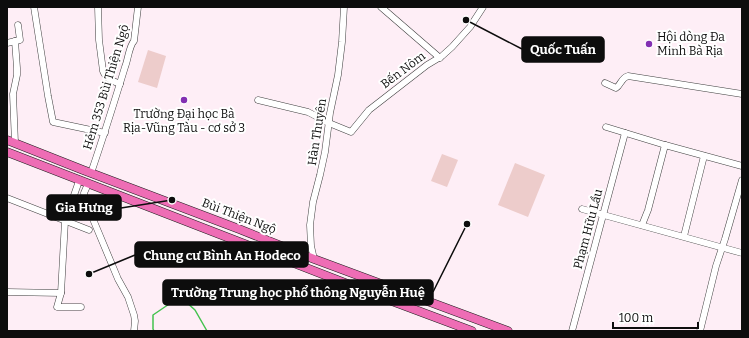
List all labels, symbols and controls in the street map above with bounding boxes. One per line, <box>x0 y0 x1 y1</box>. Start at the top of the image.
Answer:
street label: Hẻm 353 Bùi Thiện Ngộ <box>80 23 132 151</box>
place label: Hội dòng Đa Minh Bà Rịa <box>657 30 725 58</box>
callout: Quốc Tuấn <box>522 37 604 62</box>
marker: Hội dòng Đa Minh Bà Rịa <box>644 39 654 49</box>
text: Quốc Tuấn <box>530 42 597 57</box>
street label: Bến Nôm <box>377 48 428 91</box>
marker: Trường Đại học Bà Rịa-Vũng Tàu - cơ sở 3 <box>179 95 189 105</box>
street label: Hàn Thuyên <box>305 97 329 167</box>
place label: Trường Đại học Bà Rịa-Vũng Tàu - cơ sở 3 <box>123 107 245 135</box>
street label: Phạm Hữu Lầu <box>570 187 606 271</box>
callout: Gia Hưng <box>47 195 121 220</box>
street label: Bùi Thiện Ngộ <box>200 195 278 237</box>
text: Gia Hưng <box>55 200 113 215</box>
callout: Chung cư Bình An Hodeco <box>135 242 308 267</box>
text: Chung cư Bình An Hodeco <box>143 248 301 263</box>
callout: Trường Trung học phổ thông Nguyễn Huệ <box>163 280 433 305</box>
text: Trường Trung học phổ thông Nguyễn Huệ <box>171 284 425 300</box>
scale bar <box>613 304 698 330</box>
text: 100 m <box>619 311 654 325</box>

